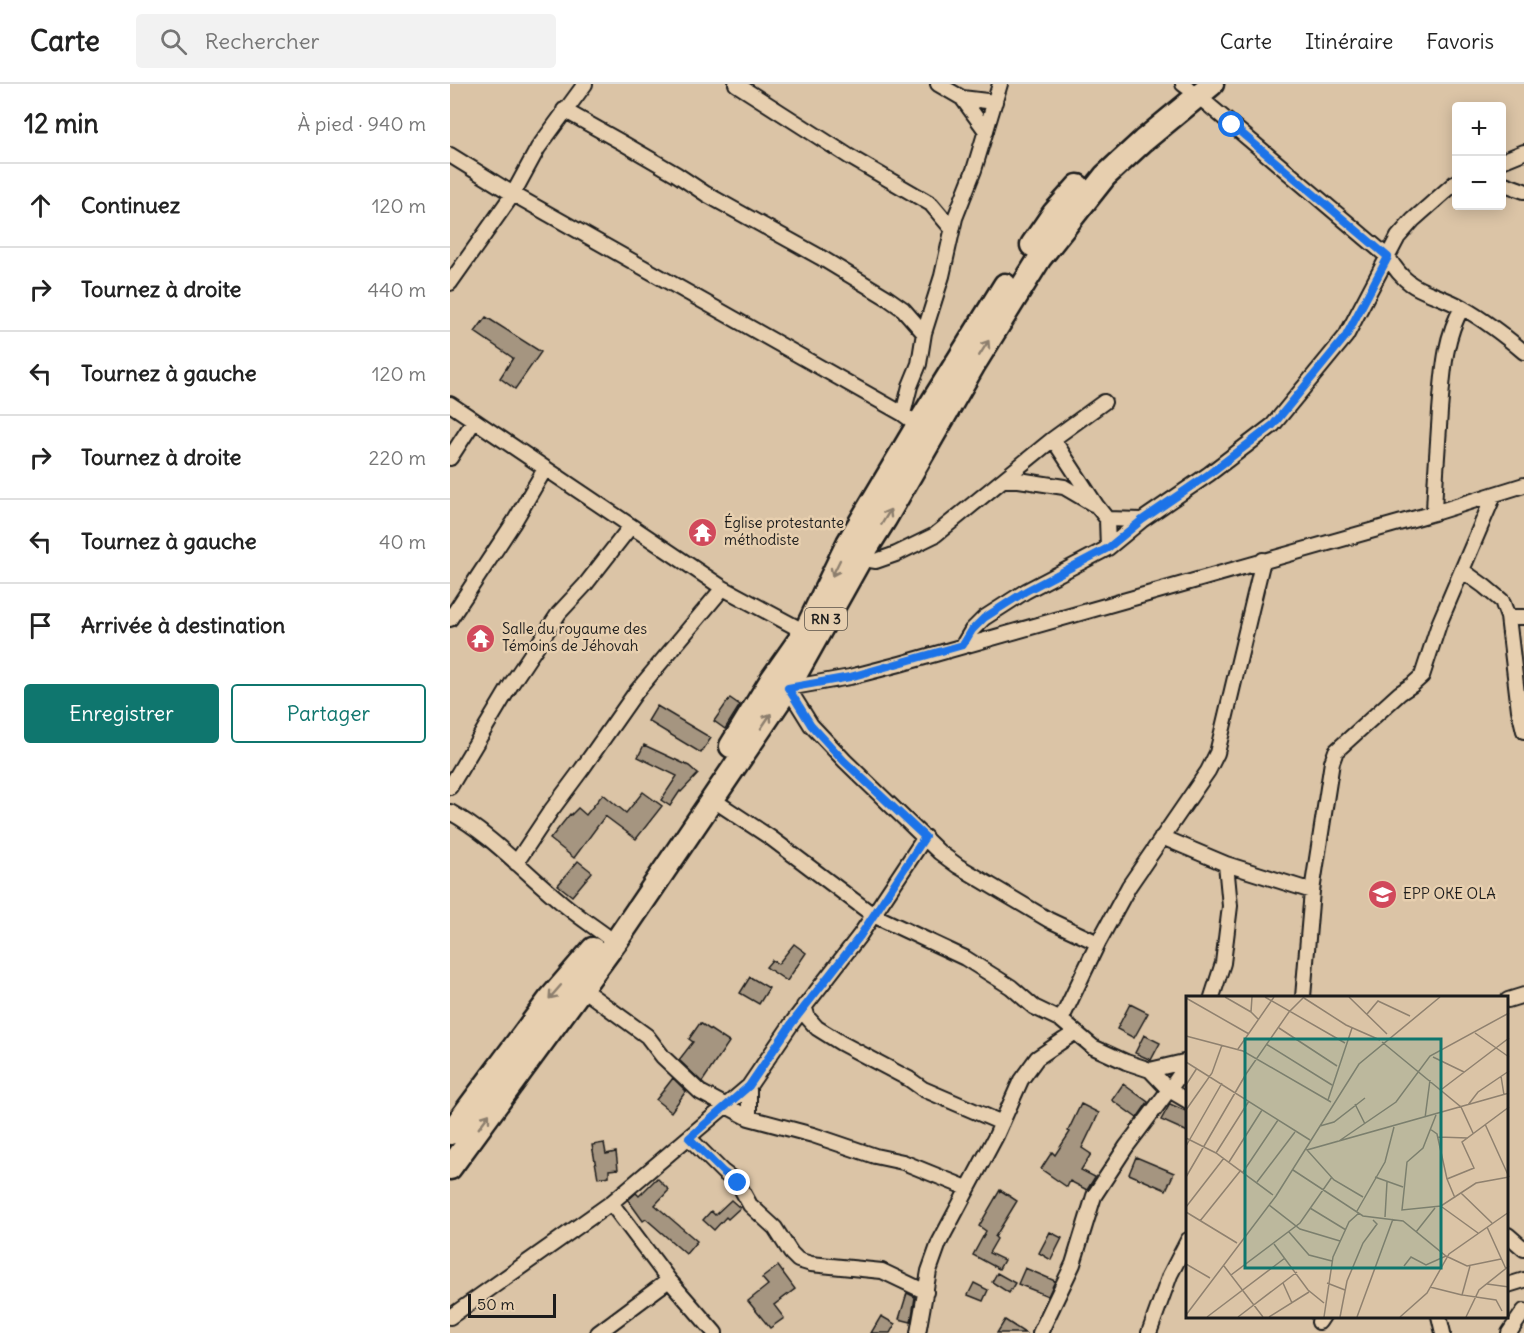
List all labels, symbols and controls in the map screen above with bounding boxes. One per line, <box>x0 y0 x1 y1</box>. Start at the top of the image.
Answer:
search box <box>136 14 556 68</box>
text: Carte <box>30 23 100 59</box>
icon: search <box>157 25 190 58</box>
text: Rechercher <box>205 27 320 55</box>
text: Carte <box>1220 28 1272 55</box>
text: Itinéraire <box>1305 28 1393 55</box>
text: Favoris <box>1426 28 1494 55</box>
map controls <box>1452 102 1506 210</box>
button: + <box>1452 102 1506 156</box>
text: 12 min <box>24 107 98 140</box>
text: À pied · 940 m <box>298 111 426 136</box>
route start <box>1218 111 1244 137</box>
button: − <box>1452 156 1506 210</box>
icon: ahead <box>24 189 57 222</box>
text: Continuez <box>81 191 180 219</box>
text: 120 m <box>372 193 426 218</box>
icon: right <box>24 273 57 306</box>
text: Tournez à droite <box>81 275 241 303</box>
text: 440 m <box>367 277 426 302</box>
one-way arrow <box>979 340 991 357</box>
icon: left <box>24 357 57 390</box>
text: Tournez à gauche <box>81 359 257 387</box>
text: 120 m <box>372 361 426 386</box>
icon: right <box>24 441 57 474</box>
text: Tournez à droite <box>81 443 241 471</box>
text: 220 m <box>369 445 426 470</box>
one-way arrow <box>880 509 892 526</box>
place label: Église protestante méthodiste <box>724 513 844 549</box>
temple icon: Église protestante méthodiste <box>687 516 719 548</box>
icon: left <box>24 525 57 558</box>
text: Tournez à gauche <box>81 527 257 555</box>
text: 40 m <box>379 529 426 554</box>
one-way arrow <box>830 559 841 577</box>
road number: RN 3 <box>805 608 847 630</box>
icon: arrive <box>24 609 57 642</box>
text: Arrivée à destination <box>81 611 285 639</box>
place label: Salle du royaume des Témoins de Jéhovah <box>502 619 647 655</box>
temple icon: Salle du royaume des Témoins de Jéhovah <box>465 622 497 654</box>
button: Enregistrer <box>24 684 219 743</box>
button: Partager <box>231 684 426 743</box>
one-way arrow <box>760 713 772 730</box>
school or university icon: EPP OKE OLA <box>1366 878 1398 910</box>
place label: EPP OKE OLA <box>1403 884 1496 903</box>
one-way arrow <box>548 984 562 999</box>
inset map <box>1186 996 1509 1318</box>
one-way arrow <box>478 1113 491 1129</box>
route end <box>724 1169 750 1195</box>
scale bar <box>468 1291 556 1318</box>
text: 50 m <box>477 1294 515 1314</box>

